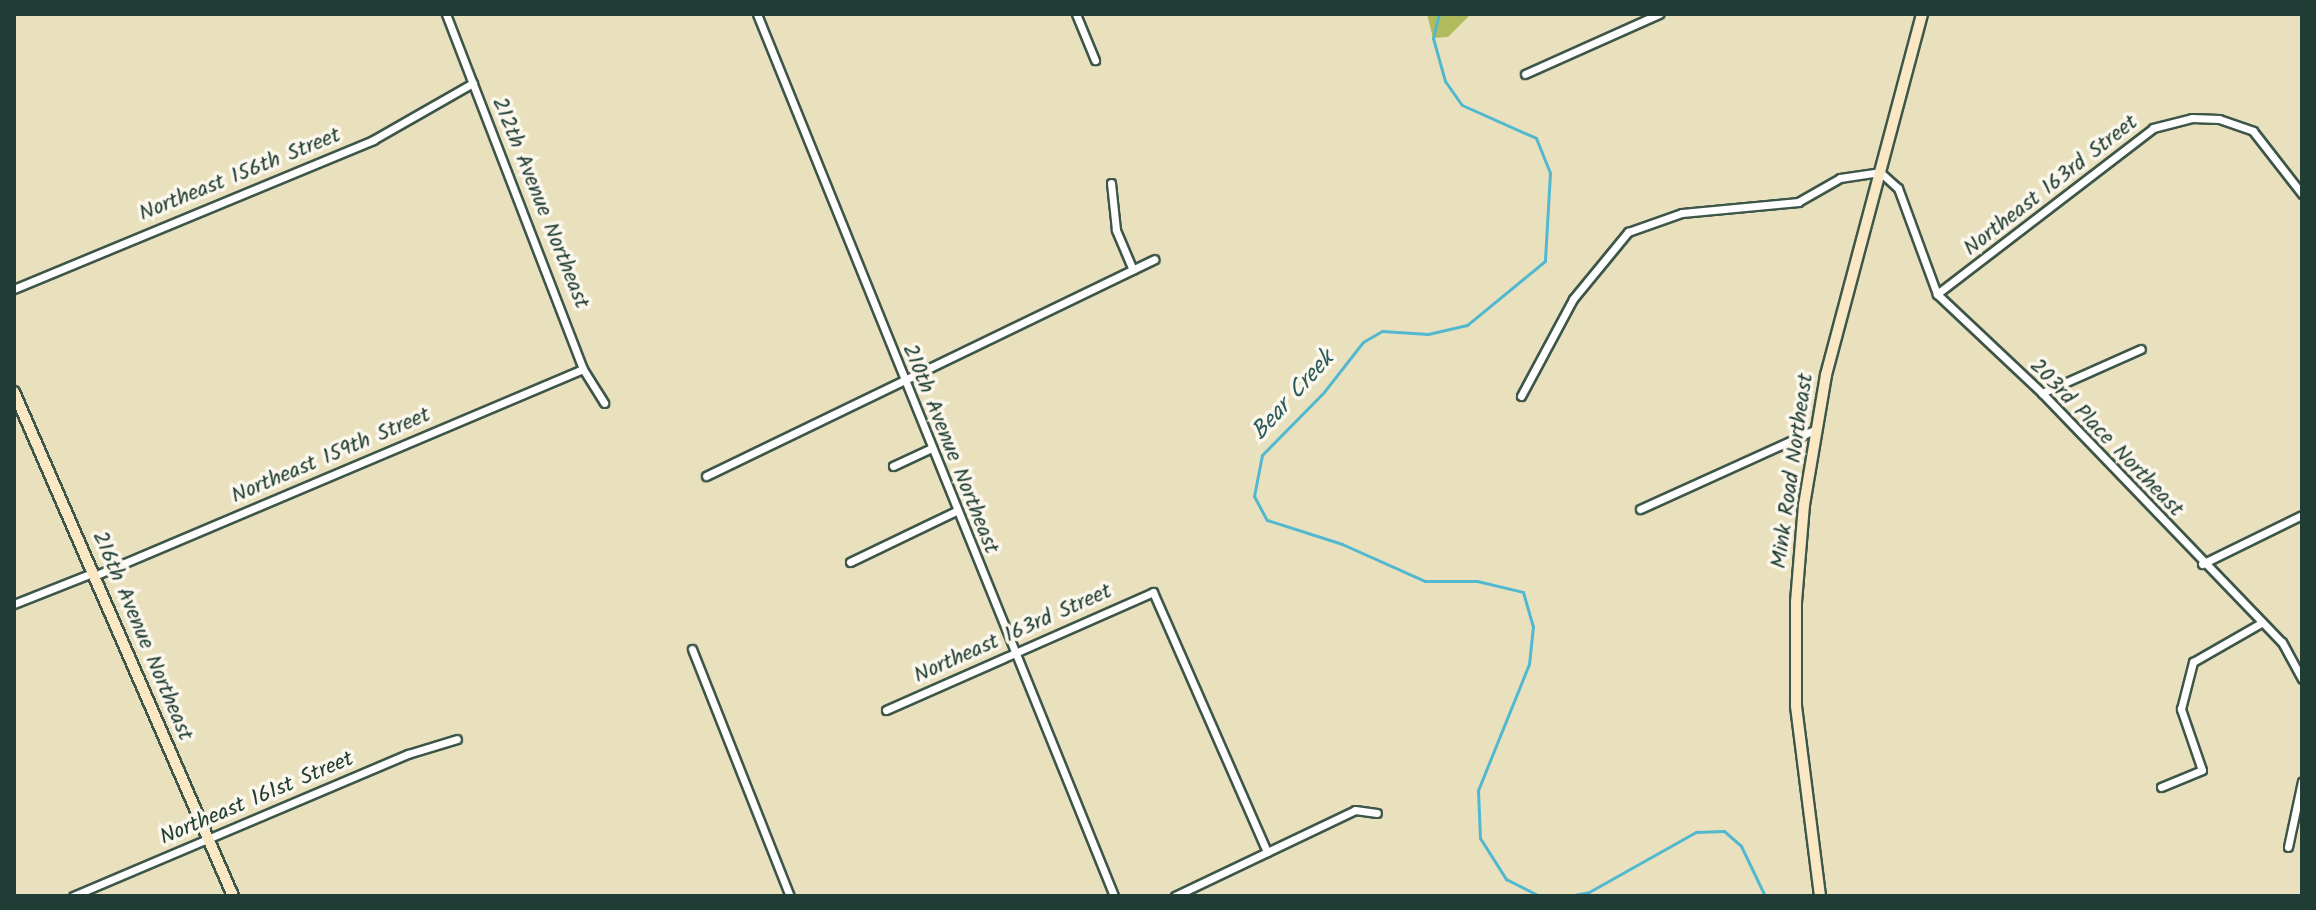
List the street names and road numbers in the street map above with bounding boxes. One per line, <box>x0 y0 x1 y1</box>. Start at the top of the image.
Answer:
street label: 212th Avenue Northeast <box>485 93 595 313</box>
street label: Northeast 163rd Street <box>1959 110 2143 262</box>
street label: Northeast 156th Street <box>135 122 345 228</box>
street label: 210th Avenue Northeast <box>896 340 1004 558</box>
street label: 203rd Place Northeast <box>2024 353 2188 523</box>
street label: Mink Road Northeast <box>1766 372 1820 570</box>
street label: Northeast 159th Street <box>227 402 435 510</box>
street label: 216th Avenue Northeast <box>86 527 198 745</box>
street label: Northeast 163rd Street <box>910 578 1116 690</box>
street label: Northeast 161st Street <box>156 746 358 852</box>

